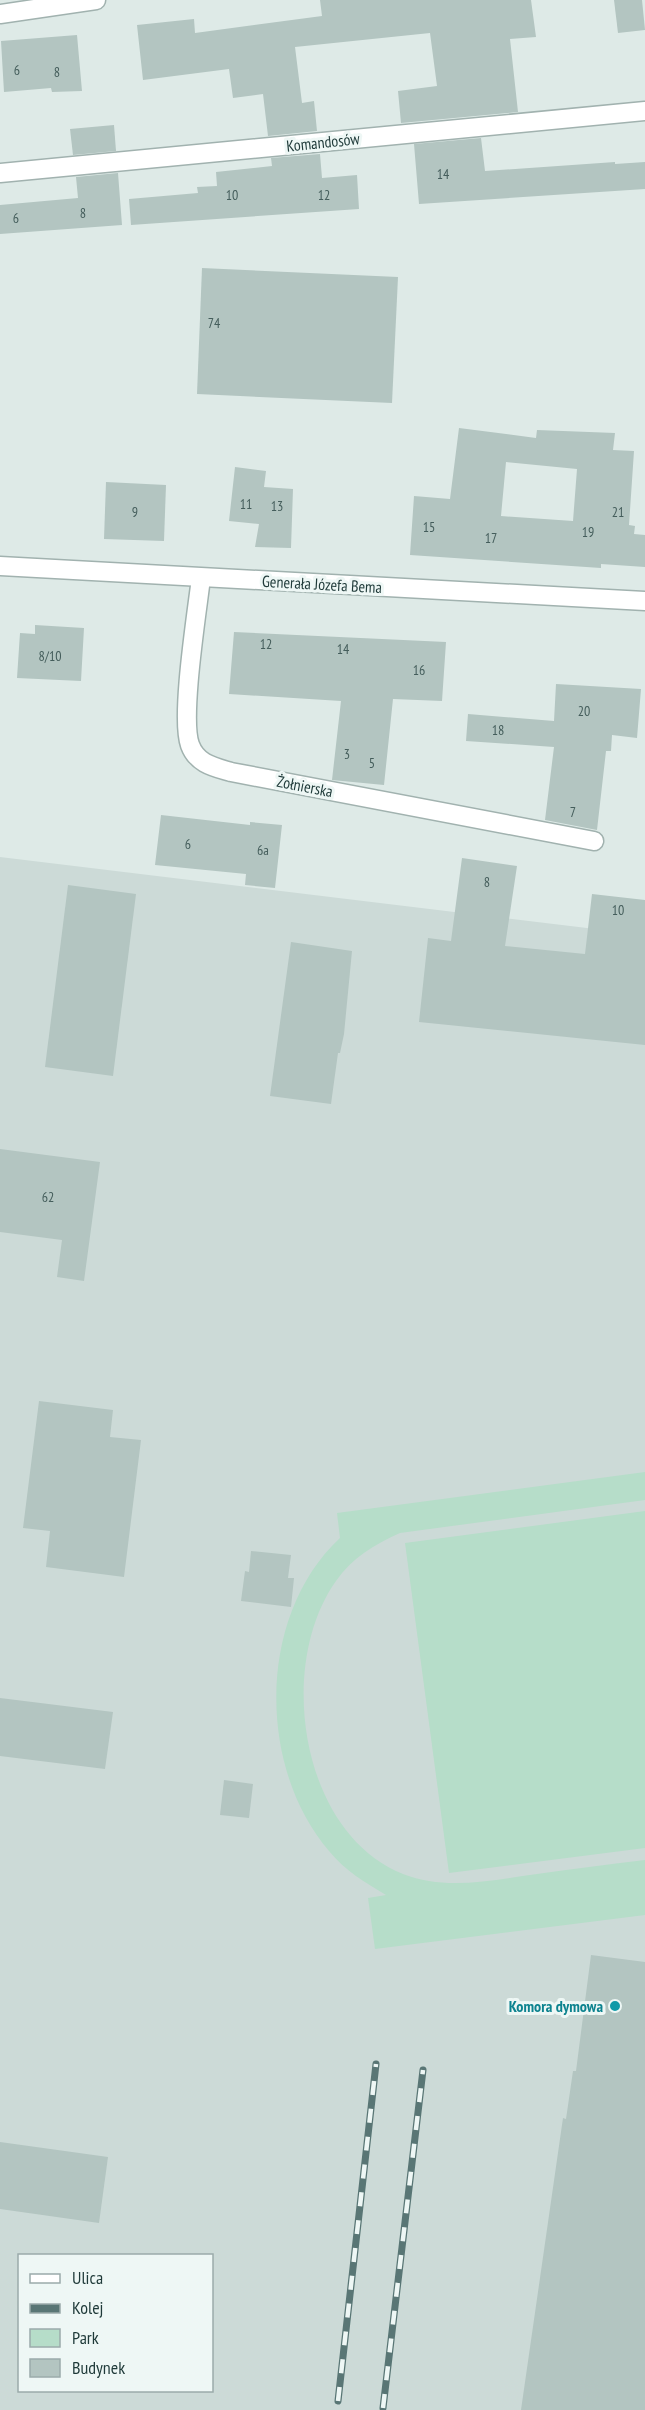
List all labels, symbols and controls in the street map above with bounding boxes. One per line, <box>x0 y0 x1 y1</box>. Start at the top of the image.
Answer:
house number: 6 <box>14 61 20 79</box>
house number: 8 <box>54 63 60 81</box>
street label: Komandosów <box>285 128 361 156</box>
house number: 14 <box>437 165 450 183</box>
house number: 10 <box>226 186 238 204</box>
house number: 12 <box>318 186 330 204</box>
house number: 8 <box>80 204 86 222</box>
house number: 6 <box>13 209 19 227</box>
house number: 74 <box>208 314 221 332</box>
house number: 11 <box>240 495 252 513</box>
house number: 13 <box>271 497 283 515</box>
house number: 9 <box>132 503 138 521</box>
house number: 21 <box>612 503 624 521</box>
house number: 15 <box>423 518 435 536</box>
house number: 19 <box>582 523 594 541</box>
house number: 17 <box>485 529 497 547</box>
street label: Generała Józefa Bema <box>262 571 382 597</box>
house number: 12 <box>260 635 272 653</box>
house number: 14 <box>337 640 350 658</box>
house number: 8/10 <box>38 647 62 665</box>
house number: 16 <box>413 661 425 679</box>
house number: 20 <box>578 702 590 720</box>
house number: 18 <box>492 721 504 739</box>
house number: 3 <box>344 745 350 763</box>
house number: 5 <box>369 754 375 772</box>
street label: Żołnierska <box>275 771 335 801</box>
house number: 7 <box>570 803 576 821</box>
house number: 6 <box>185 835 191 853</box>
house number: 6a <box>257 841 269 859</box>
house number: 8 <box>484 873 490 891</box>
house number: 10 <box>612 901 624 919</box>
house number: 62 <box>42 1188 54 1206</box>
place label: Komora dymowa <box>509 1996 603 2016</box>
marker: Komora dymowa <box>608 1999 622 2013</box>
legend <box>18 2254 213 2392</box>
text: Ulica <box>72 2266 103 2289</box>
text: Kolej <box>72 2296 103 2319</box>
text: Park <box>72 2326 99 2349</box>
text: Budynek <box>72 2356 125 2379</box>

